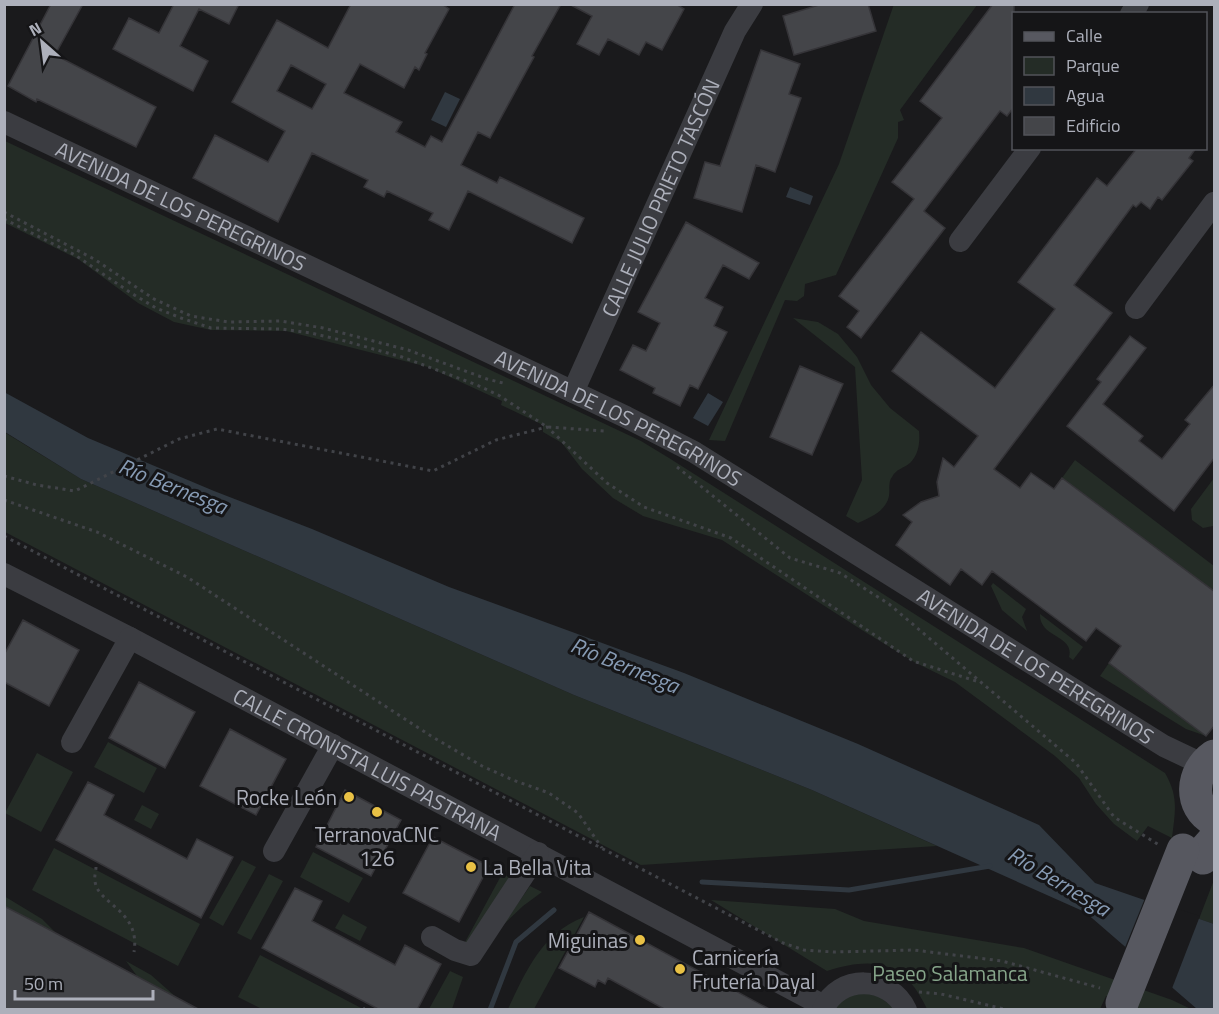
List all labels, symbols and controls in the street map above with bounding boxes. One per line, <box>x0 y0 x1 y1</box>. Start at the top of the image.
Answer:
north arrow <box>12 12 72 72</box>
legend <box>1012 12 1207 150</box>
text: N <box>24 16 45 42</box>
text: Calle <box>1066 22 1102 49</box>
text: Parque <box>1066 52 1120 79</box>
street label: CALLE JULIO PRIETO TASCÓN <box>593 73 728 322</box>
text: Agua <box>1066 82 1104 109</box>
text: Edificio <box>1066 112 1120 139</box>
street label: AVENIDA DE LOS PEREGRINOS <box>50 133 312 279</box>
street label: AVENIDA DE LOS PEREGRINOS <box>490 341 748 494</box>
water label: Río Bernesga <box>114 449 234 524</box>
street label: AVENIDA DE LOS PEREGRINOS <box>911 580 1160 752</box>
water label: Río Bernesga <box>566 628 686 703</box>
street label: CALLE CRONISTA LUIS PASTRANA <box>227 680 508 848</box>
place label: Rocke León <box>236 781 337 813</box>
marker: Rocke León <box>342 790 356 804</box>
marker: TerranovaCNC 126 <box>370 805 384 819</box>
place label: TerranovaCNC 126 <box>315 818 439 874</box>
water label: Río Bernesga <box>1001 837 1118 926</box>
place label: La Bella Vita <box>483 851 592 883</box>
marker: La Bella Vita <box>464 860 478 874</box>
place label: Miguinas <box>548 924 628 956</box>
marker: Miguinas <box>633 933 647 947</box>
place label: Carnicería Frutería Dayal <box>692 941 815 997</box>
park label: Paseo Salamanca <box>872 957 1028 989</box>
marker: Carnicería Frutería Dayal <box>673 962 687 976</box>
scale bar <box>15 963 153 1001</box>
text: 50 m <box>24 970 63 997</box>

